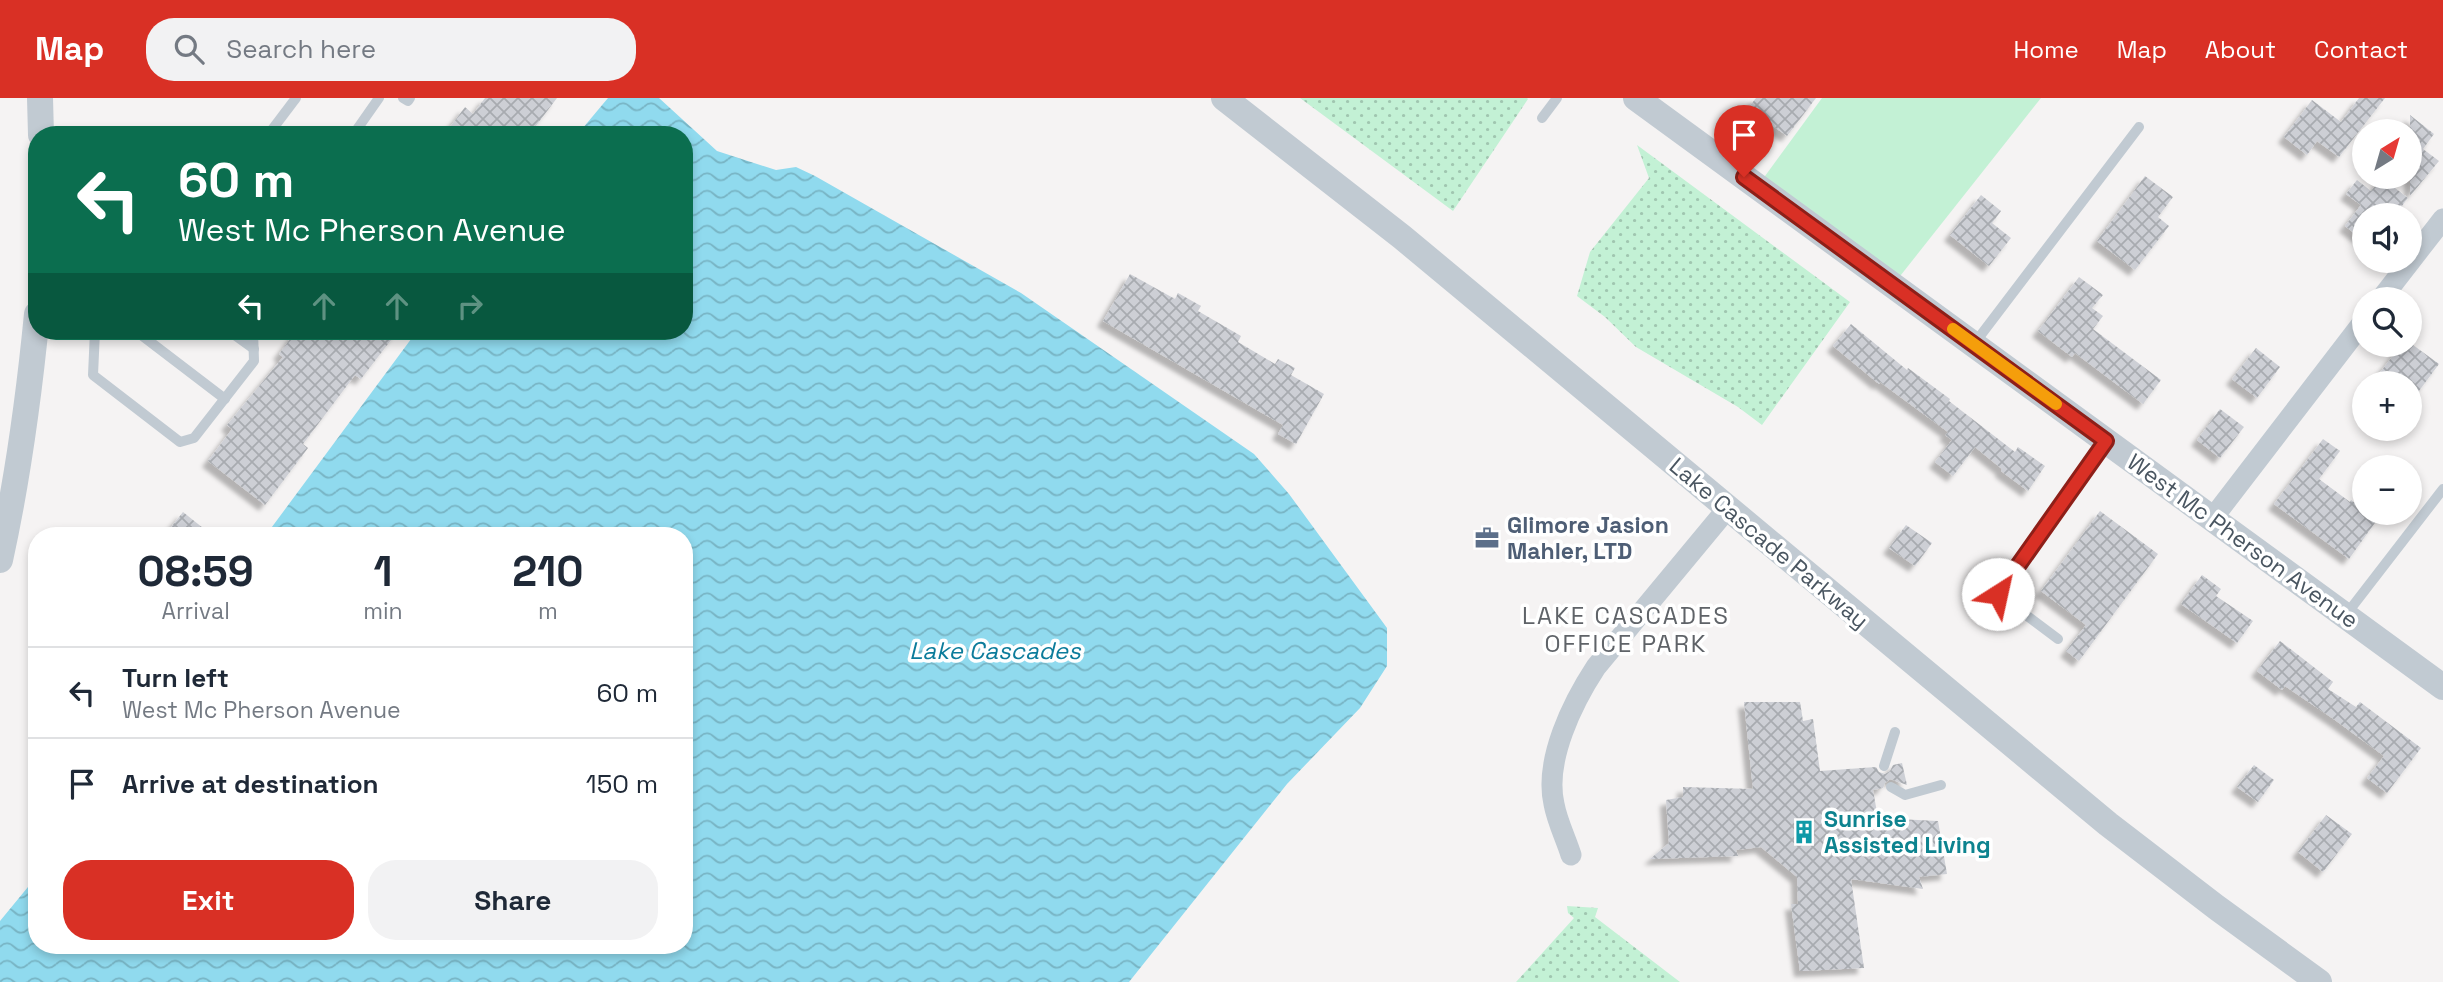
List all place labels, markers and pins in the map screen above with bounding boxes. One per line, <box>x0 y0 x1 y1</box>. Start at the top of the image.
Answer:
pin <box>1714 105 1774 177</box>
place label: Glimore Jasion Mahler, LTD <box>1507 510 1669 566</box>
office icon: Glimore Jasion Mahler, LTD <box>1473 524 1501 552</box>
place label: Sunrise Assisted Living <box>1824 804 1991 860</box>
building icon: Sunrise Assisted Living <box>1790 818 1818 846</box>

